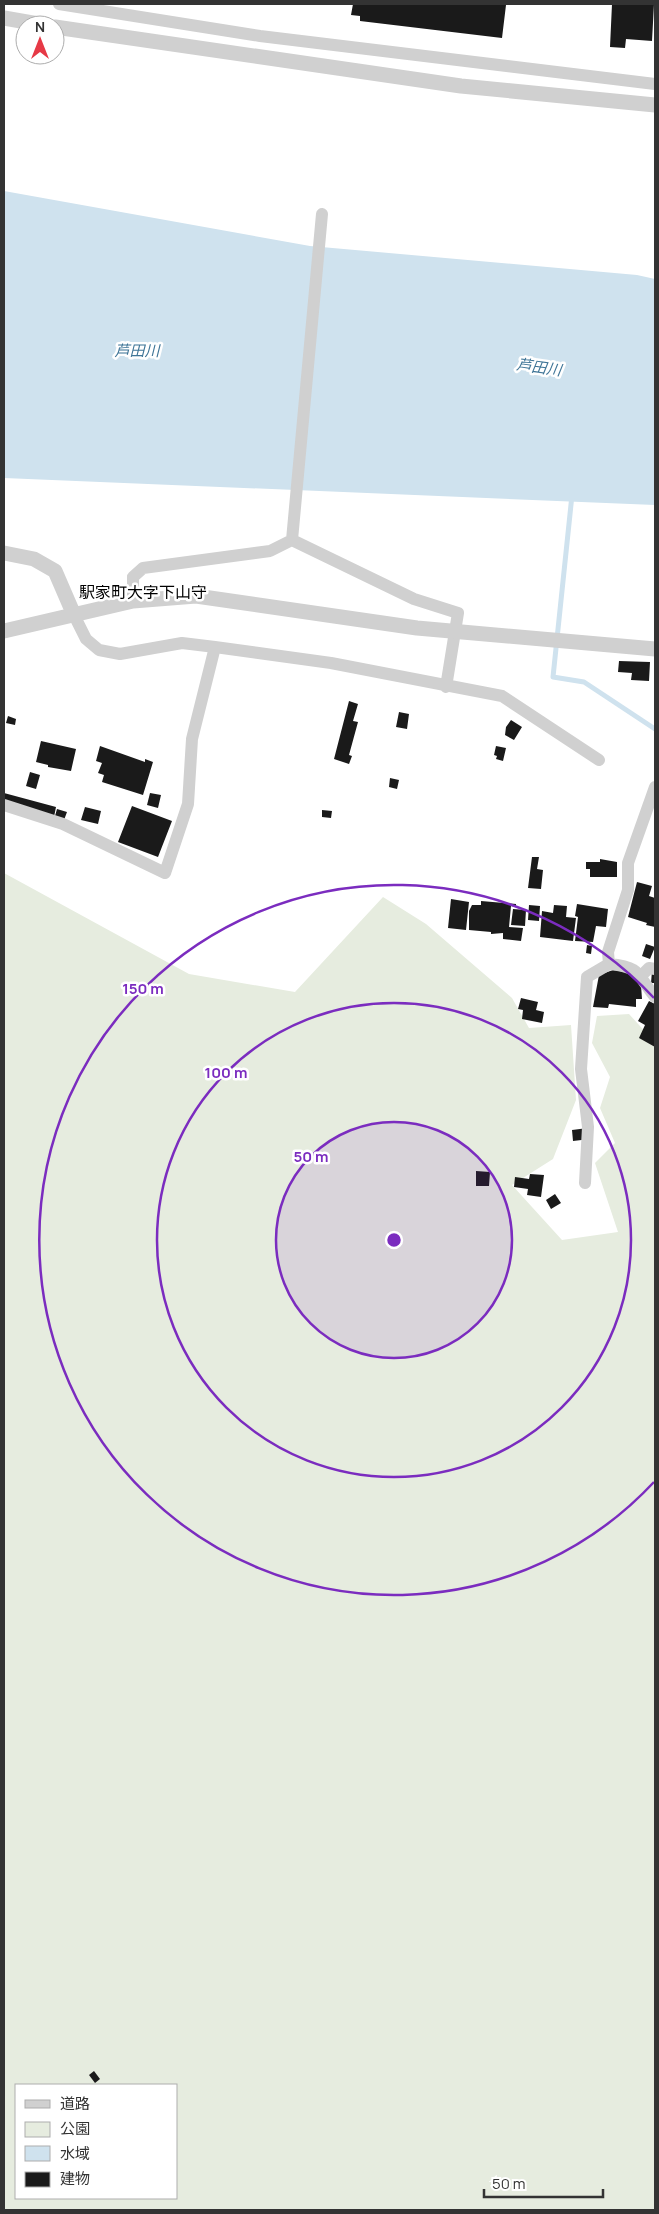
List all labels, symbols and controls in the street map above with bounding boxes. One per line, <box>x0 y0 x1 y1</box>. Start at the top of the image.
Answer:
north arrow <box>15 15 65 65</box>
text: N <box>35 17 45 36</box>
water label: 芦田川 <box>114 340 161 361</box>
water label: 芦田川 <box>515 353 565 381</box>
district label: 駅家町大字下山守 <box>79 581 207 603</box>
text: 150 m <box>122 978 164 999</box>
text: 100 m <box>205 1062 247 1083</box>
text: 50 m <box>293 1146 329 1167</box>
centre of rings <box>385 1231 403 1249</box>
legend <box>15 2084 178 2199</box>
text: 道路 <box>60 2093 90 2114</box>
text: 公園 <box>60 2118 90 2139</box>
text: 水域 <box>60 2143 90 2164</box>
scale bar <box>484 2166 603 2198</box>
text: 建物 <box>60 2168 90 2189</box>
text: 50 m <box>492 2173 526 2194</box>

